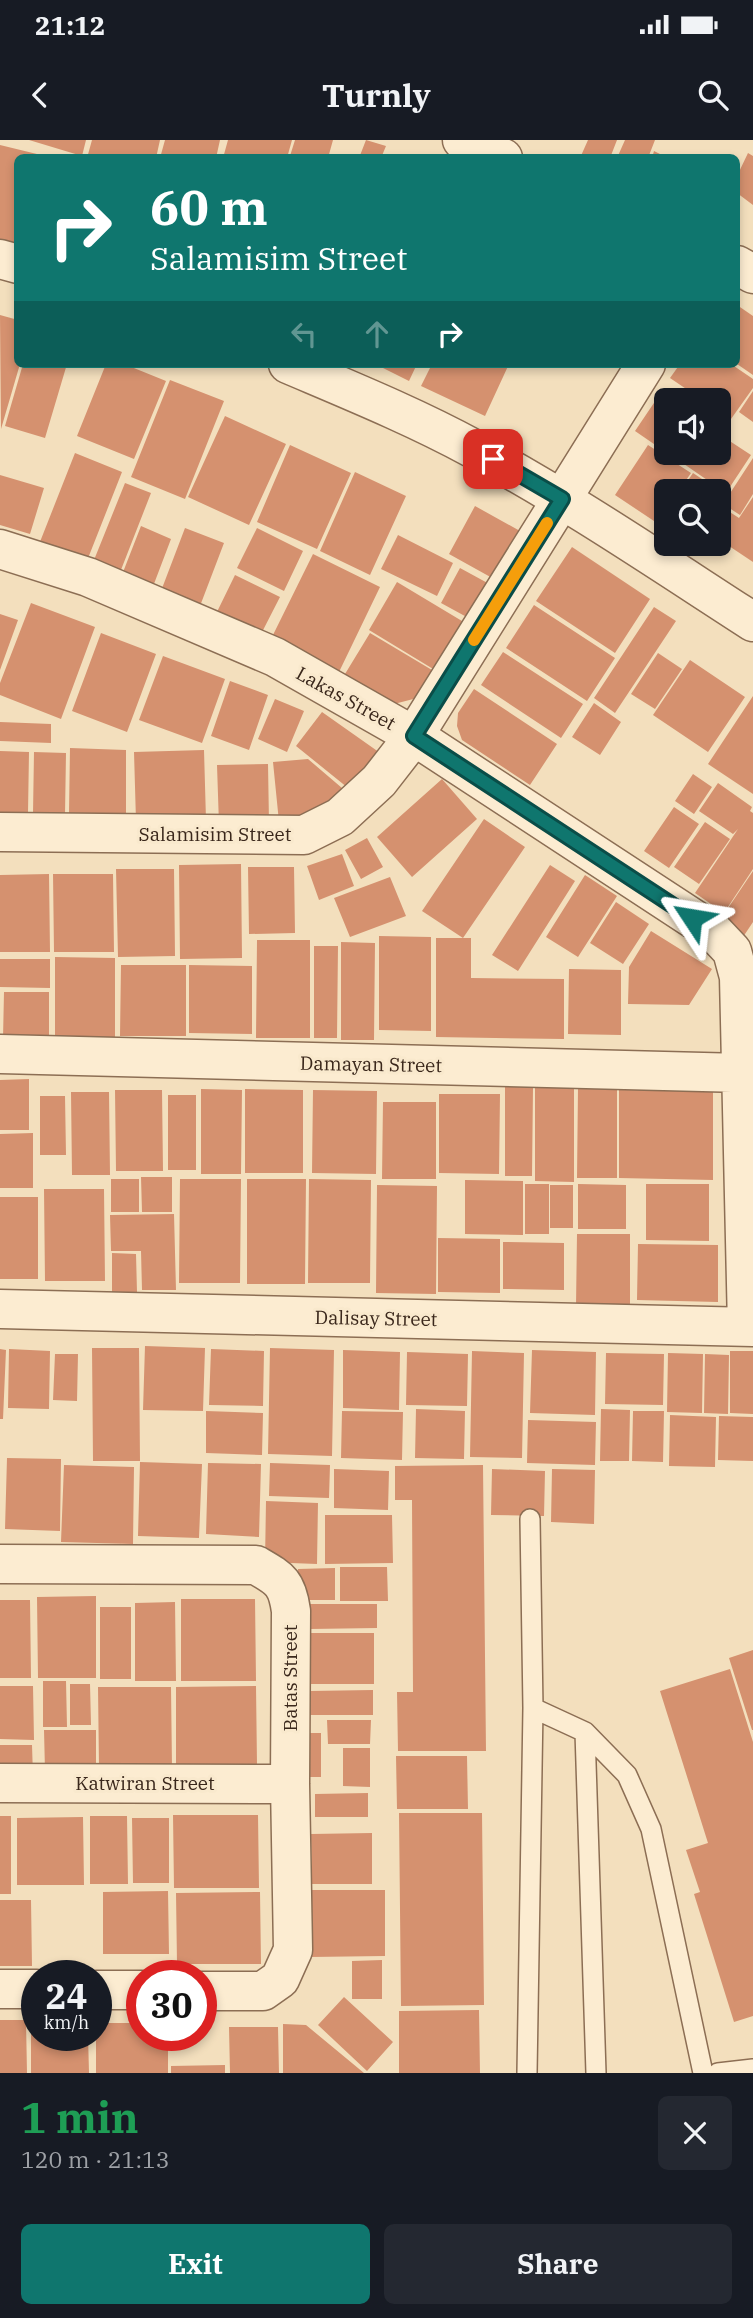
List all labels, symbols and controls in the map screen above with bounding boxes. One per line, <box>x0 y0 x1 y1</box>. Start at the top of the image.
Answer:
text: 21:12 <box>35 8 105 42</box>
text: Turnly <box>322 74 431 116</box>
icon: back <box>21 76 59 114</box>
icon: search <box>694 76 732 114</box>
text: 60 m <box>150 175 268 238</box>
icon: right <box>35 182 126 273</box>
text: Salamisim Street <box>150 237 407 279</box>
icon: left <box>285 315 323 353</box>
icon: ahead <box>358 315 396 353</box>
icon: right <box>431 315 469 353</box>
map controls <box>654 388 731 556</box>
button: sound <box>654 388 731 465</box>
pin <box>463 429 523 489</box>
icon: arrive <box>474 440 512 478</box>
button: search <box>654 479 731 556</box>
street label: Lakas Street <box>292 661 400 735</box>
street label: Salamisim Street <box>139 822 292 846</box>
position arrow <box>655 881 729 955</box>
street label: Damayan Street <box>300 1051 443 1077</box>
street label: Dalisay Street <box>314 1305 438 1331</box>
street label: Batas Street <box>278 1624 302 1732</box>
street label: Katwiran Street <box>75 1771 215 1795</box>
speed limit sign: 30 <box>126 1960 217 2051</box>
text: 24 <box>45 1973 88 2019</box>
text: km/h <box>44 2011 89 2034</box>
text: 1 min <box>21 2090 139 2145</box>
button: close <box>658 2096 732 2170</box>
text: 120 m · 21:13 <box>21 2144 170 2174</box>
button: Exit <box>21 2224 370 2304</box>
button: Share <box>384 2224 732 2304</box>

